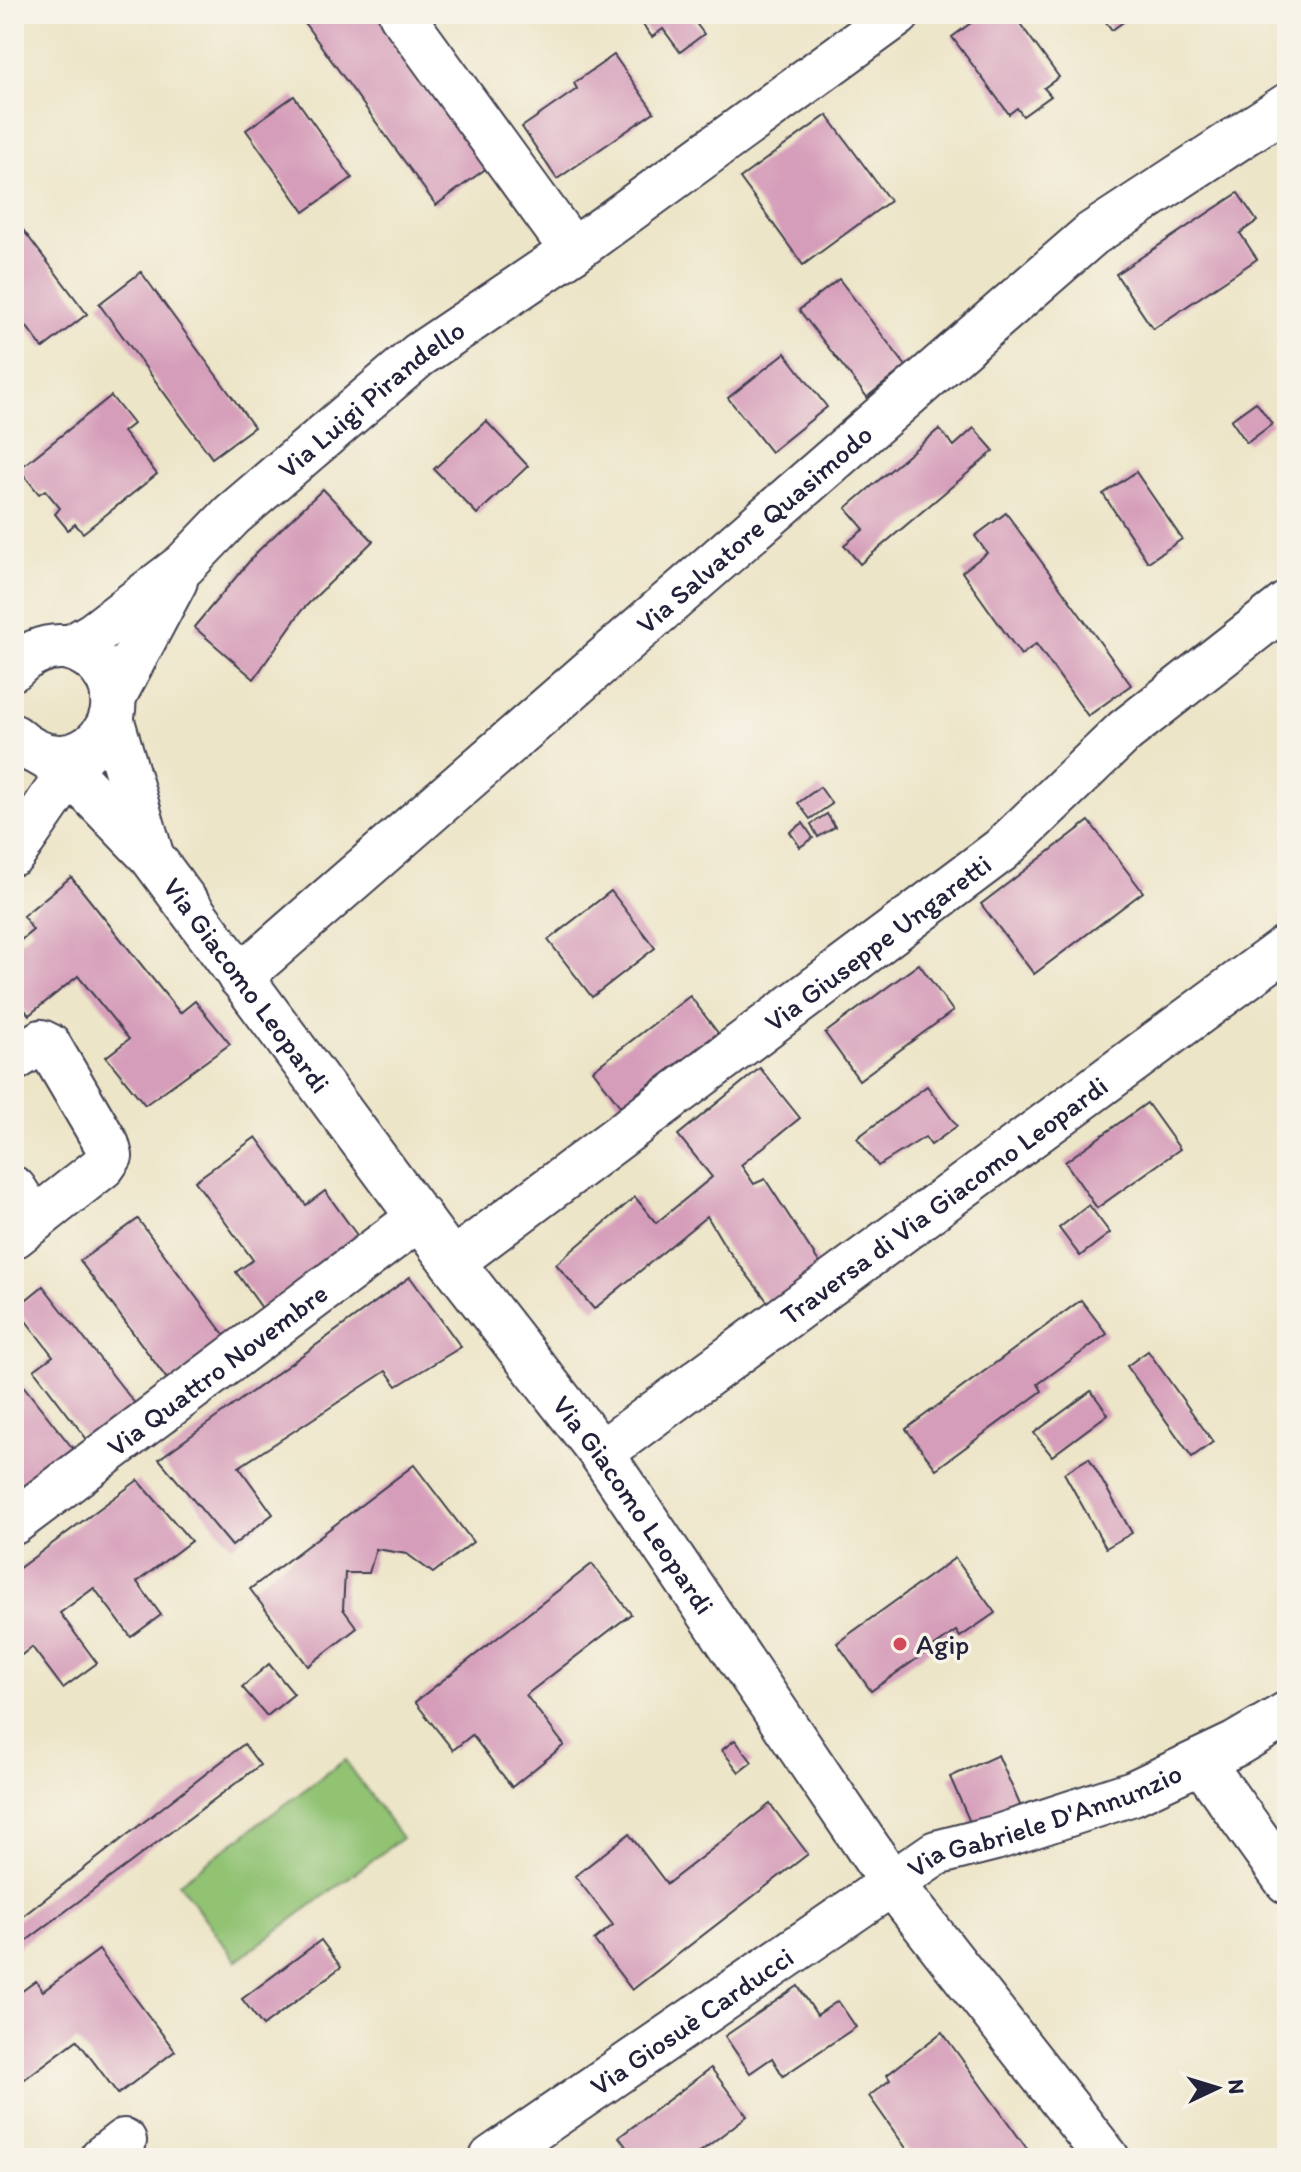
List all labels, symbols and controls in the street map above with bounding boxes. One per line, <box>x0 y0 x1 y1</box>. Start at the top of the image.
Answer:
street label: Via Luigi Pirandello <box>271 312 471 485</box>
street label: Via Salvatore Quasimodo <box>629 417 879 641</box>
street label: Via Giuseppe Ungaretti <box>757 847 998 1039</box>
street label: Via Giacomo Leopardi <box>156 871 338 1100</box>
street label: Traversa di Via Giacomo Leopardi <box>773 1068 1114 1332</box>
street label: Via Quattro Novembre <box>100 1276 334 1463</box>
street label: Via Giacomo Leopardi <box>545 1388 722 1621</box>
place label: Agip <box>916 1627 969 1661</box>
marker: Agip <box>891 1635 909 1653</box>
street label: Via Gabriele D'Annunzio <box>901 1755 1187 1885</box>
street label: Via Giosuè Carducci <box>583 1939 800 2103</box>
north arrow <box>1177 2048 1257 2128</box>
text: N <box>1222 2078 1250 2095</box>

